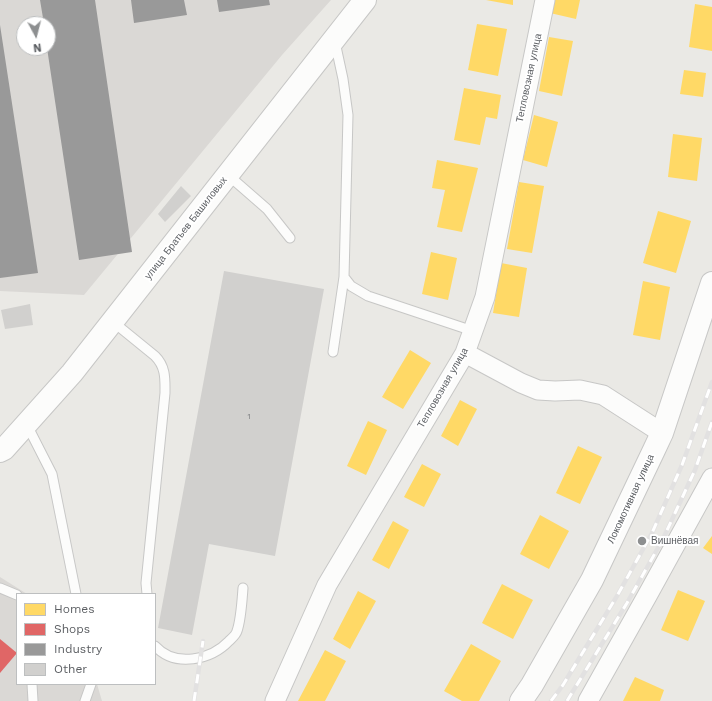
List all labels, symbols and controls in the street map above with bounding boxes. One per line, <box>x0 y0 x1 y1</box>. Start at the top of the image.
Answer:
north arrow <box>16 16 56 56</box>
street label: Тепловозная улица <box>514 32 544 124</box>
text: N <box>33 40 42 54</box>
street label: улица Братьев Башиловых <box>142 174 230 282</box>
street label: Тепловозная улица <box>415 346 471 430</box>
house number: 1 <box>247 412 251 422</box>
street label: Локомотивная улица <box>605 452 657 546</box>
marker: Вишнёвая <box>636 535 648 547</box>
place label: Вишнёвая <box>651 535 699 547</box>
legend <box>16 593 156 685</box>
text: Homes <box>54 602 95 616</box>
text: Shops <box>54 622 90 636</box>
text: Industry <box>54 642 102 656</box>
text: Other <box>54 662 87 676</box>

